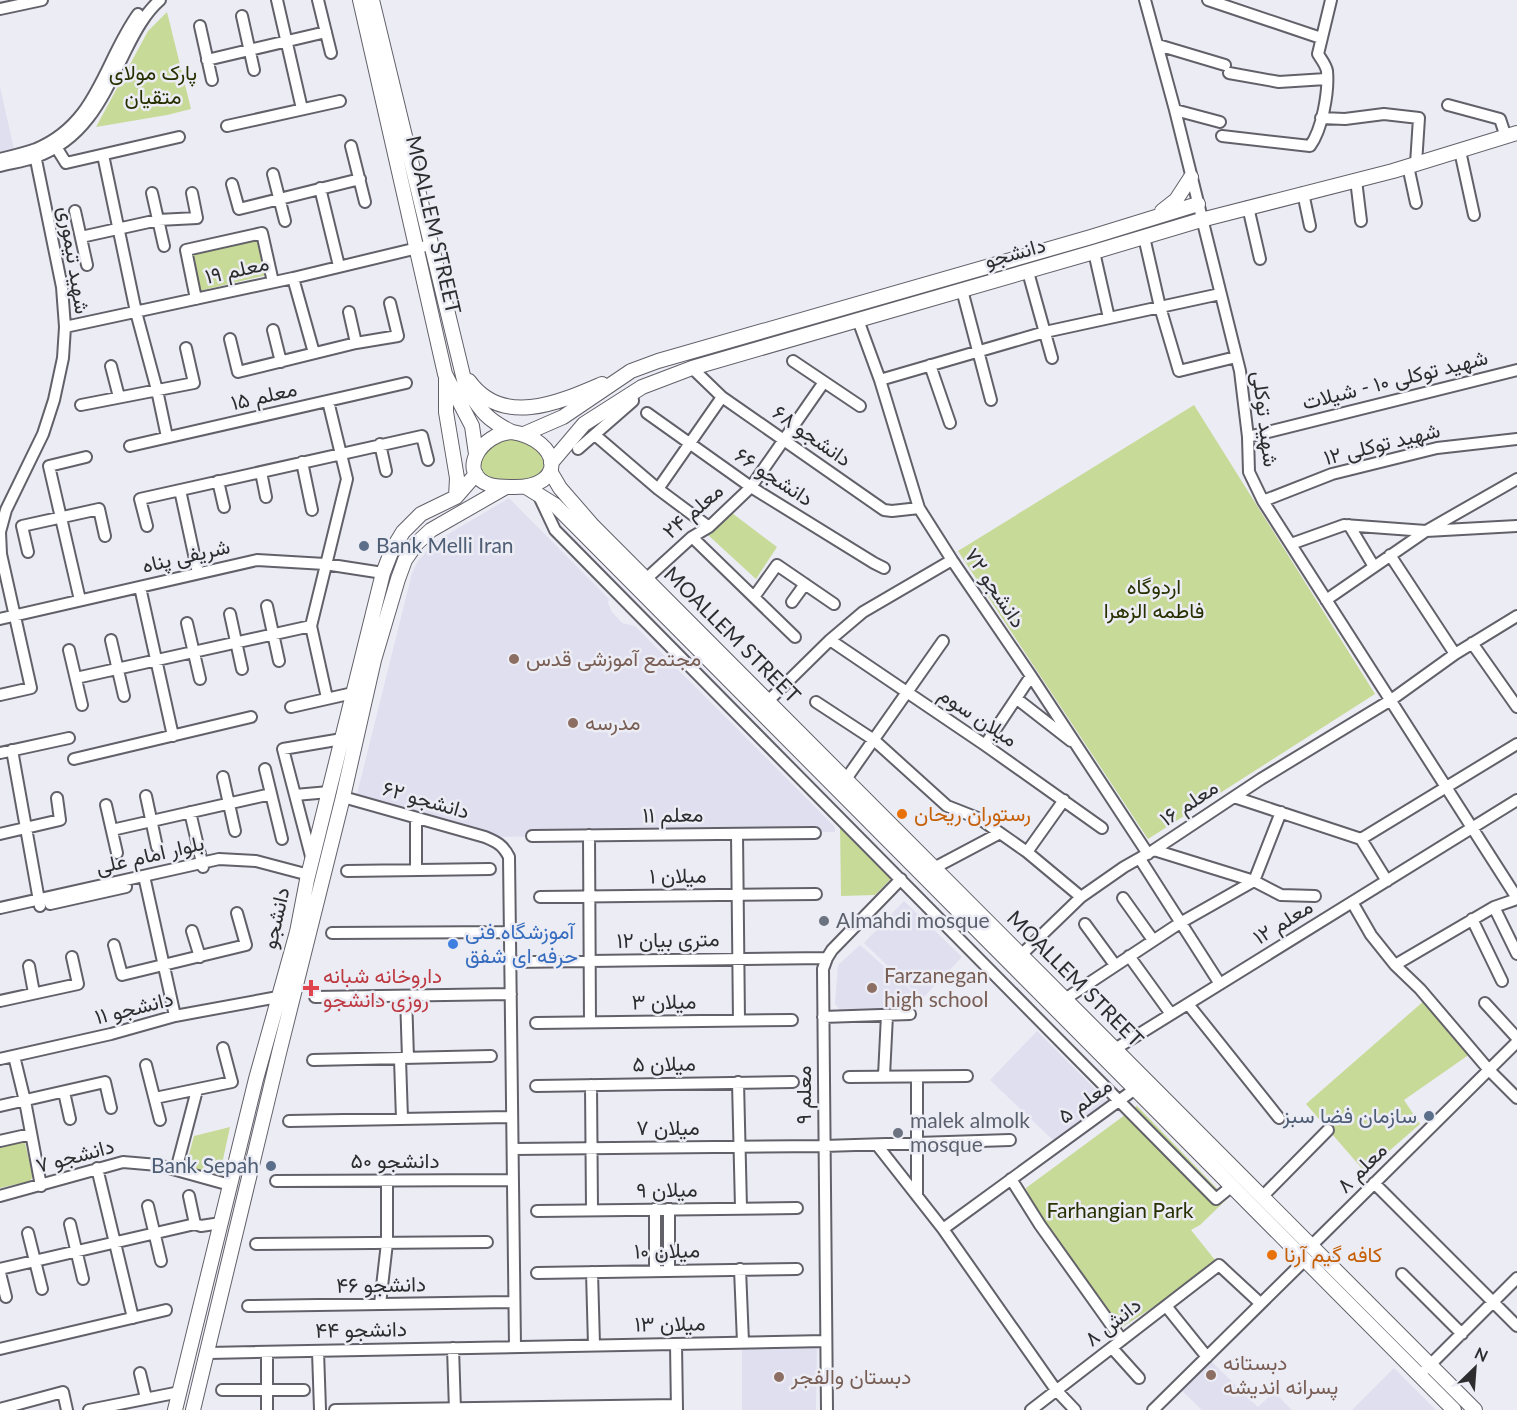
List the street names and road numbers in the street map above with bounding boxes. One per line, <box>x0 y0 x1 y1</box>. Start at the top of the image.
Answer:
street label: MOALLEM STREET <box>402 133 467 317</box>
street label: شهید تیموری <box>53 204 96 316</box>
street label: دانشجو <box>981 231 1049 274</box>
street label: معلم ۱۹ <box>202 249 272 291</box>
street label: شهید توکلی ۱۰ - شیلات <box>1299 343 1491 416</box>
street label: شهید توکلی <box>1246 369 1285 469</box>
street label: معلم ۱۵ <box>228 375 300 417</box>
street label: دانشجو ۶۸ <box>768 399 857 473</box>
street label: شهید توکلی ۱۲ <box>1321 416 1443 471</box>
street label: دانشجو ۶۶ <box>730 441 819 512</box>
street label: معلم ۲۴ <box>657 477 729 545</box>
street label: شریفی پناه <box>139 532 233 580</box>
street label: دانشجو ۷۲ <box>959 542 1032 633</box>
street label: MOALLEM STREET <box>660 561 807 708</box>
street label: میلان سوم <box>933 680 1023 754</box>
street label: معلم ۱۶ <box>1154 773 1224 833</box>
street label: دانشجو ۶۲ <box>380 774 473 825</box>
street label: معلم ۱۱ <box>642 800 704 830</box>
street label: بلوار امام علی <box>93 829 207 881</box>
street label: میلان ۱ <box>649 862 707 888</box>
street label: دانشجو <box>255 885 296 951</box>
street label: معلم ۱۲ <box>1248 893 1318 951</box>
street label: MOALLEM STREET <box>1003 905 1150 1052</box>
street label: ۱۲ متری بیان <box>616 925 720 954</box>
street label: دانشجو ۱۱ <box>92 985 176 1030</box>
street label: میلان ۳ <box>631 987 697 1015</box>
street label: میلان ۵ <box>632 1049 696 1077</box>
street label: معلم ۹ <box>790 1066 818 1124</box>
street label: معلم ۵ <box>1052 1072 1118 1130</box>
street label: میلان ۷ <box>636 1114 700 1140</box>
street label: دانشجو ۷ <box>33 1132 117 1179</box>
street label: معلم ۸ <box>1331 1137 1393 1199</box>
street label: دانشجو ۵۰ <box>351 1147 439 1174</box>
street label: میلان ۹ <box>636 1175 698 1203</box>
street label: میلان ۱۰ <box>634 1236 700 1264</box>
street label: دانشجو ۴۶ <box>336 1270 426 1299</box>
street label: دانش ۸ <box>1079 1291 1146 1351</box>
street label: میلان ۱۳ <box>634 1309 706 1337</box>
street label: دانشجو ۴۴ <box>315 1315 407 1344</box>

